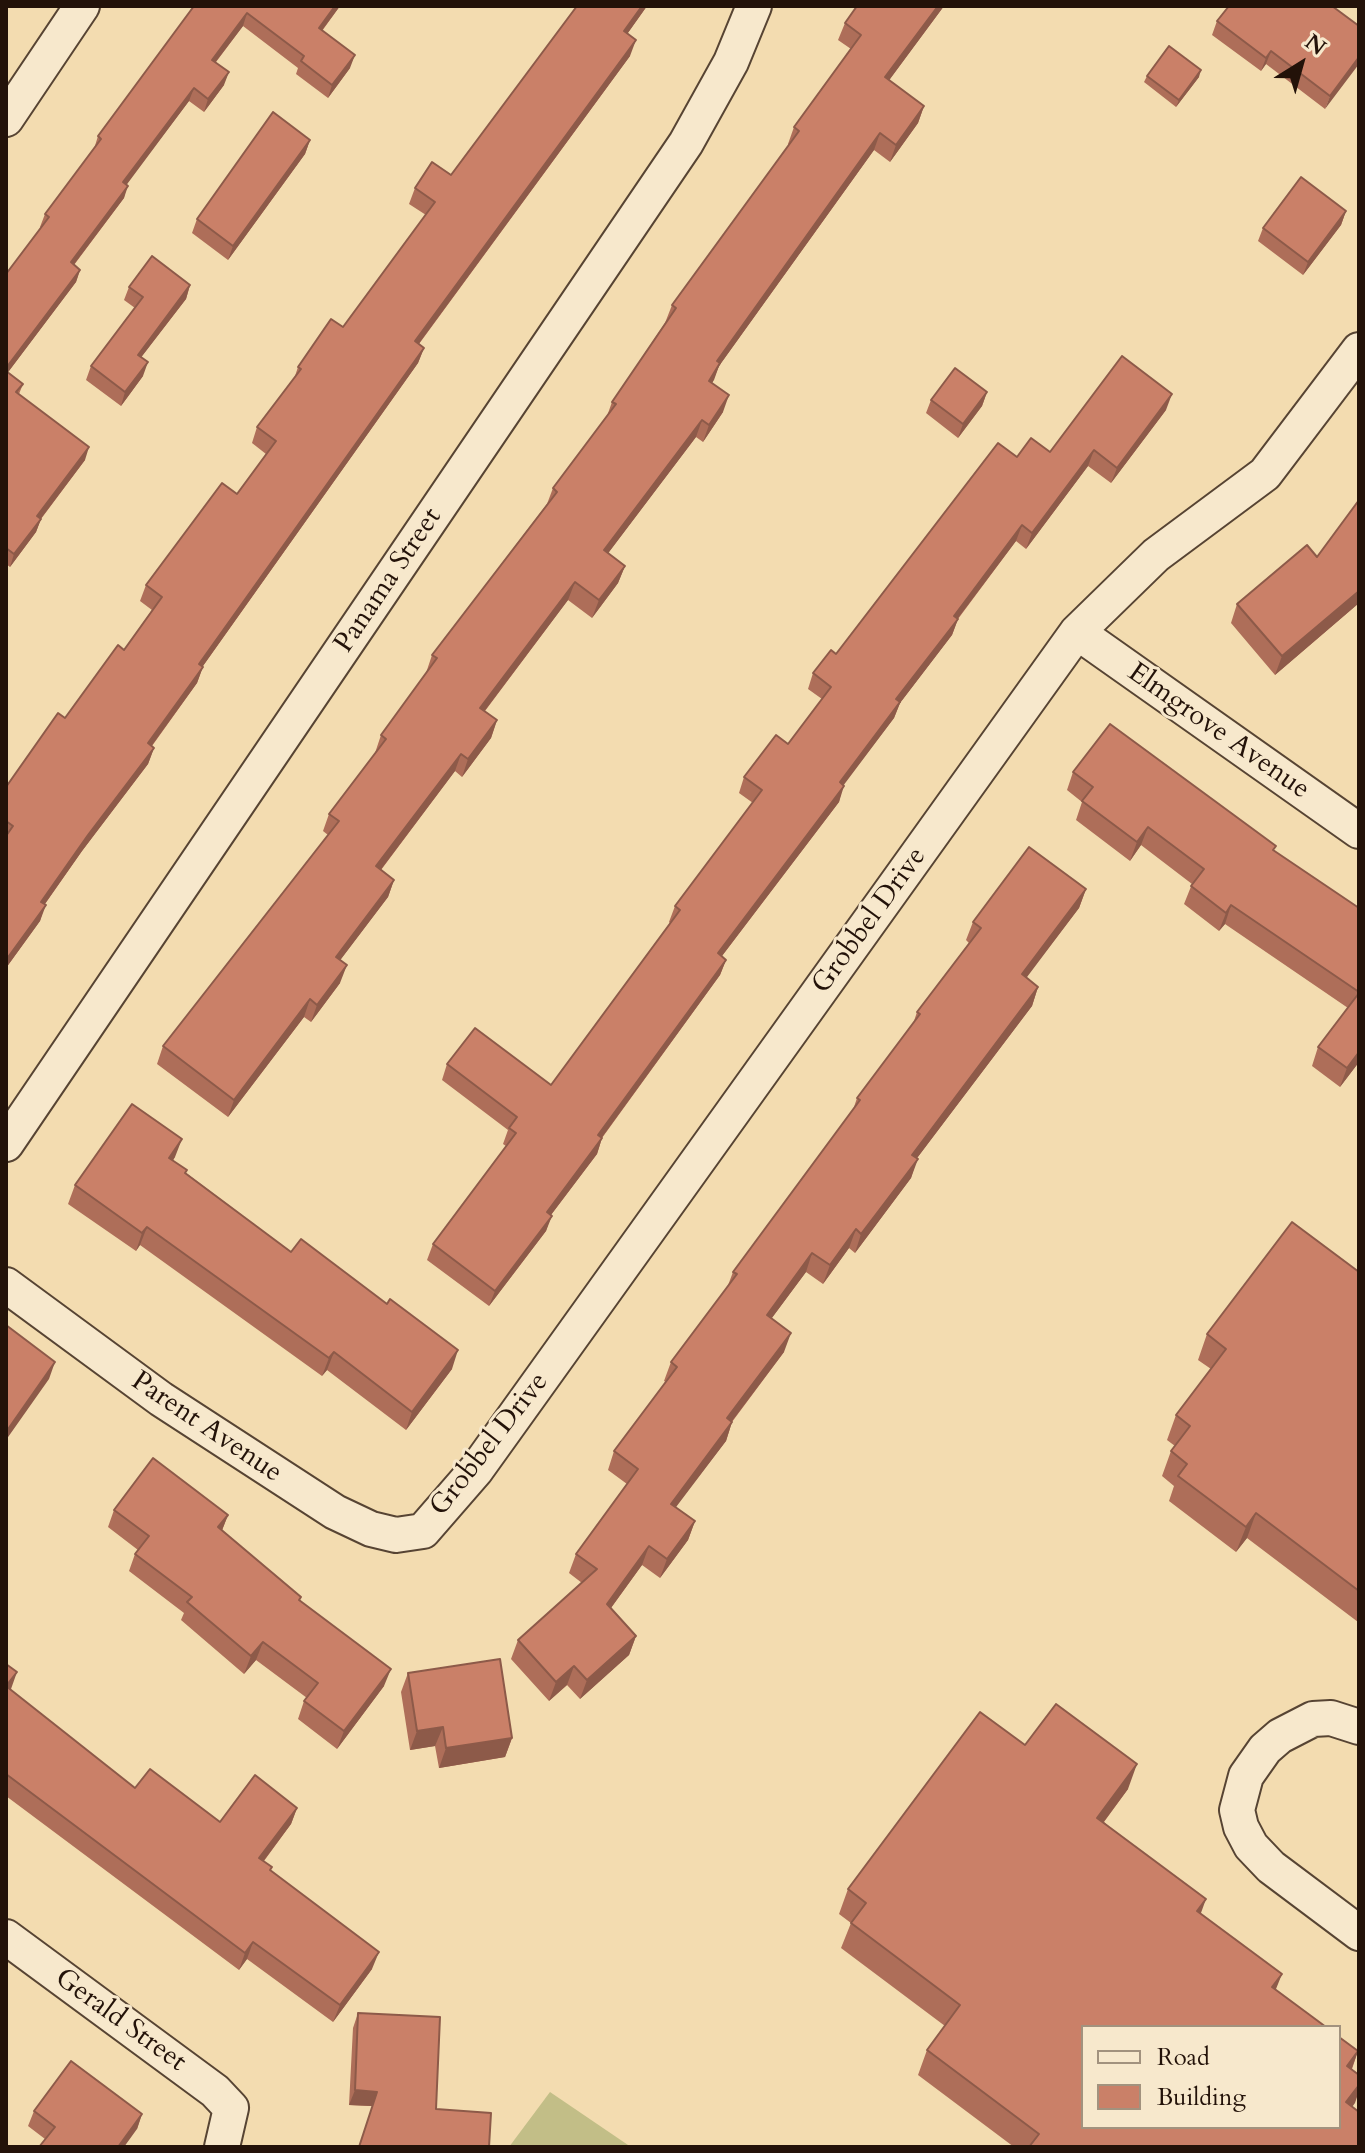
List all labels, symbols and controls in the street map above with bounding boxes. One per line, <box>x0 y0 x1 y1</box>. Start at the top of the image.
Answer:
north arrow <box>1261 24 1341 104</box>
text: N <box>1299 27 1332 63</box>
street label: Panama Street <box>328 502 450 660</box>
street label: Elmgrove Avenue <box>1121 657 1315 807</box>
street label: Grobbel Drive <box>806 841 934 1001</box>
street label: Parent Avenue <box>124 1365 288 1491</box>
street label: Grobbel Drive <box>424 1367 556 1523</box>
street label: Gerald Street <box>48 1962 192 2080</box>
legend <box>1081 2025 1341 2129</box>
text: Road <box>1157 2041 1210 2074</box>
text: Building <box>1157 2081 1246 2114</box>

